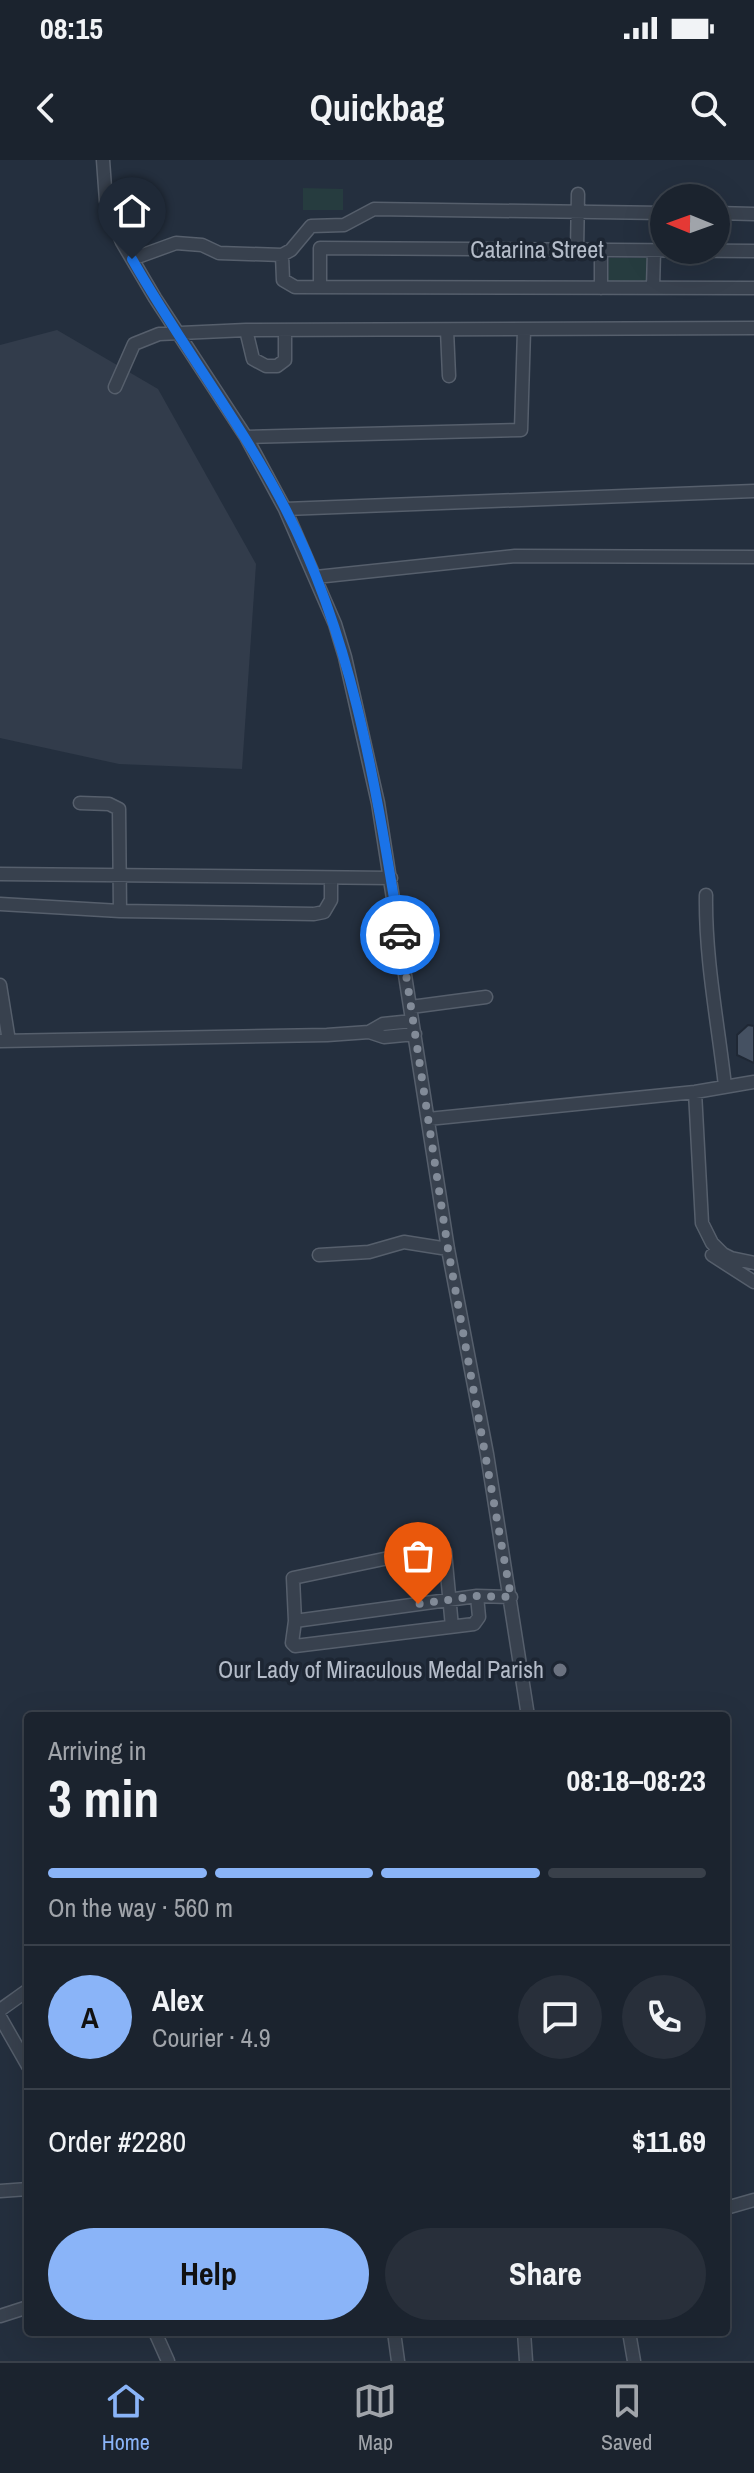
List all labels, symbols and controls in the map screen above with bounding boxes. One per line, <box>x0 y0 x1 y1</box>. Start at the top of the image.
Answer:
text: 08:15 <box>40 8 103 48</box>
text: Quickbag <box>310 84 444 132</box>
icon: back <box>24 86 68 130</box>
icon: search <box>686 86 730 130</box>
pin <box>98 177 166 259</box>
north arrow <box>650 184 730 264</box>
map controls <box>650 184 730 264</box>
icon: home <box>110 189 154 233</box>
street label: Catarina Street <box>470 233 604 265</box>
courier <box>360 895 440 975</box>
icon: car <box>378 913 422 957</box>
pin <box>384 1522 452 1604</box>
icon: bag <box>396 1534 440 1578</box>
place label: Our Lady of Miraculous Medal Parish <box>218 1653 544 1685</box>
marker: Our Lady of Miraculous Medal Parish <box>551 1661 569 1679</box>
text: Arriving in <box>48 1733 146 1768</box>
text: 08:18–08:23 <box>567 1760 706 1800</box>
text: 3 min <box>48 1763 159 1833</box>
text: On the way · 560 m <box>48 1890 233 1925</box>
button: chat <box>518 1975 602 2059</box>
button: phone <box>622 1975 706 2059</box>
text: Alex <box>152 1980 204 2020</box>
text: A <box>81 1997 99 2037</box>
text: Courier · 4.9 <box>152 2020 271 2055</box>
text: Order #2280 <box>48 2121 186 2161</box>
text: $11.69 <box>632 2121 706 2161</box>
button: Help <box>48 2228 369 2320</box>
button: Share <box>385 2228 706 2320</box>
tab: Home <box>102 2379 150 2457</box>
tab: Map <box>353 2379 397 2457</box>
tab: Saved <box>601 2379 652 2457</box>

